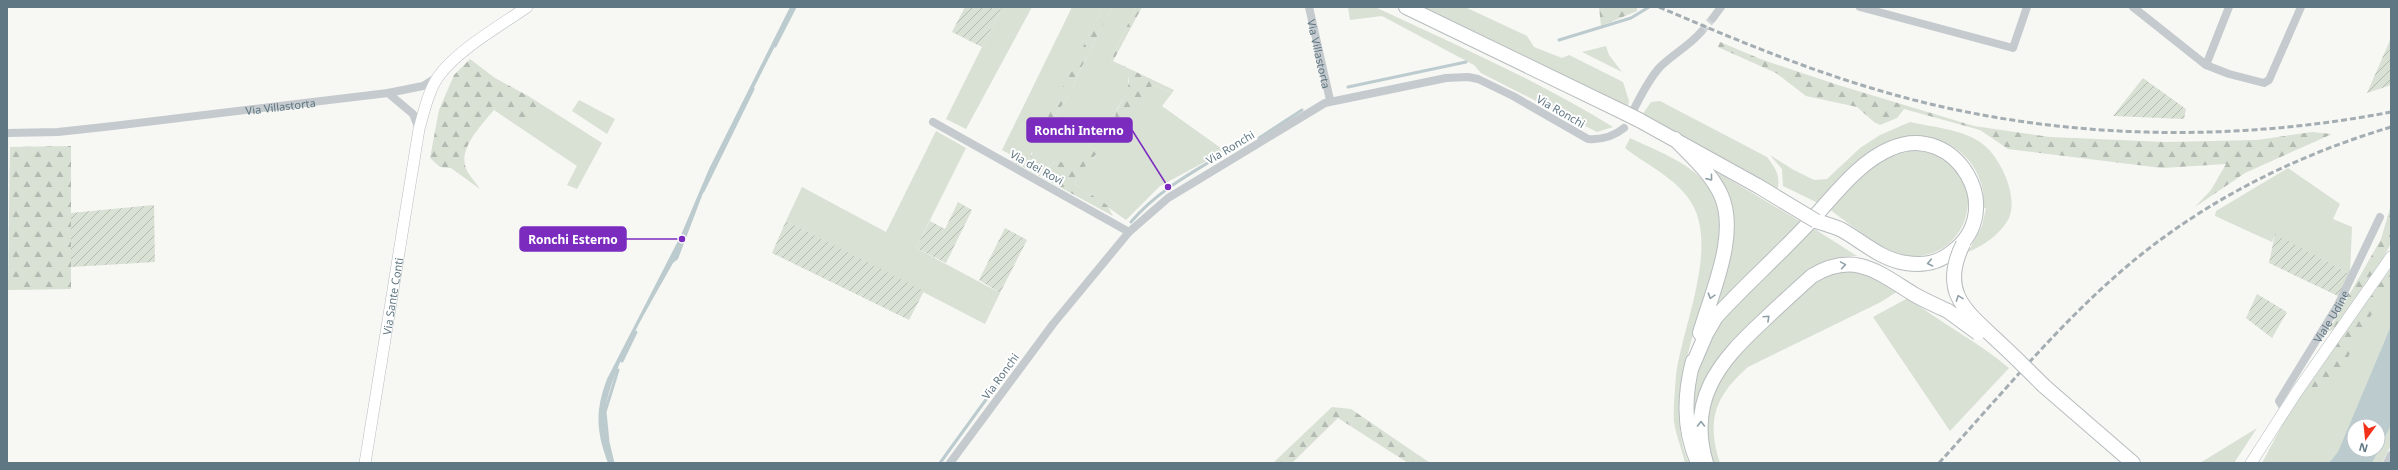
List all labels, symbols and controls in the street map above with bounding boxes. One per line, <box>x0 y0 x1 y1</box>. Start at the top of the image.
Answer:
street label: Via Villastorta <box>1304 18 1335 90</box>
street label: Via Ronchi <box>1534 91 1588 131</box>
street label: Via Villastorta <box>245 94 316 118</box>
callout: Ronchi Interno <box>1027 118 1132 142</box>
text: Ronchi Interno <box>1034 122 1124 139</box>
street label: Via Ronchi <box>1203 127 1257 167</box>
street label: Via dei Rovi <box>1008 146 1066 188</box>
one-way arrow <box>1705 173 1712 180</box>
callout: Ronchi Esterno <box>520 227 626 251</box>
text: Ronchi Esterno <box>528 231 618 248</box>
street label: Via Sante Conti <box>378 257 406 336</box>
one-way arrow <box>1926 258 1933 266</box>
one-way arrow <box>1840 261 1846 269</box>
street label: Viale Udine <box>2309 288 2352 345</box>
one-way arrow <box>1707 292 1716 299</box>
one-way arrow <box>1955 295 1963 302</box>
one-way arrow <box>1762 315 1770 322</box>
street label: Via Ronchi <box>978 350 1022 402</box>
north arrow <box>2346 418 2386 458</box>
one-way arrow <box>1697 421 1705 427</box>
text: N <box>2357 440 2370 457</box>

